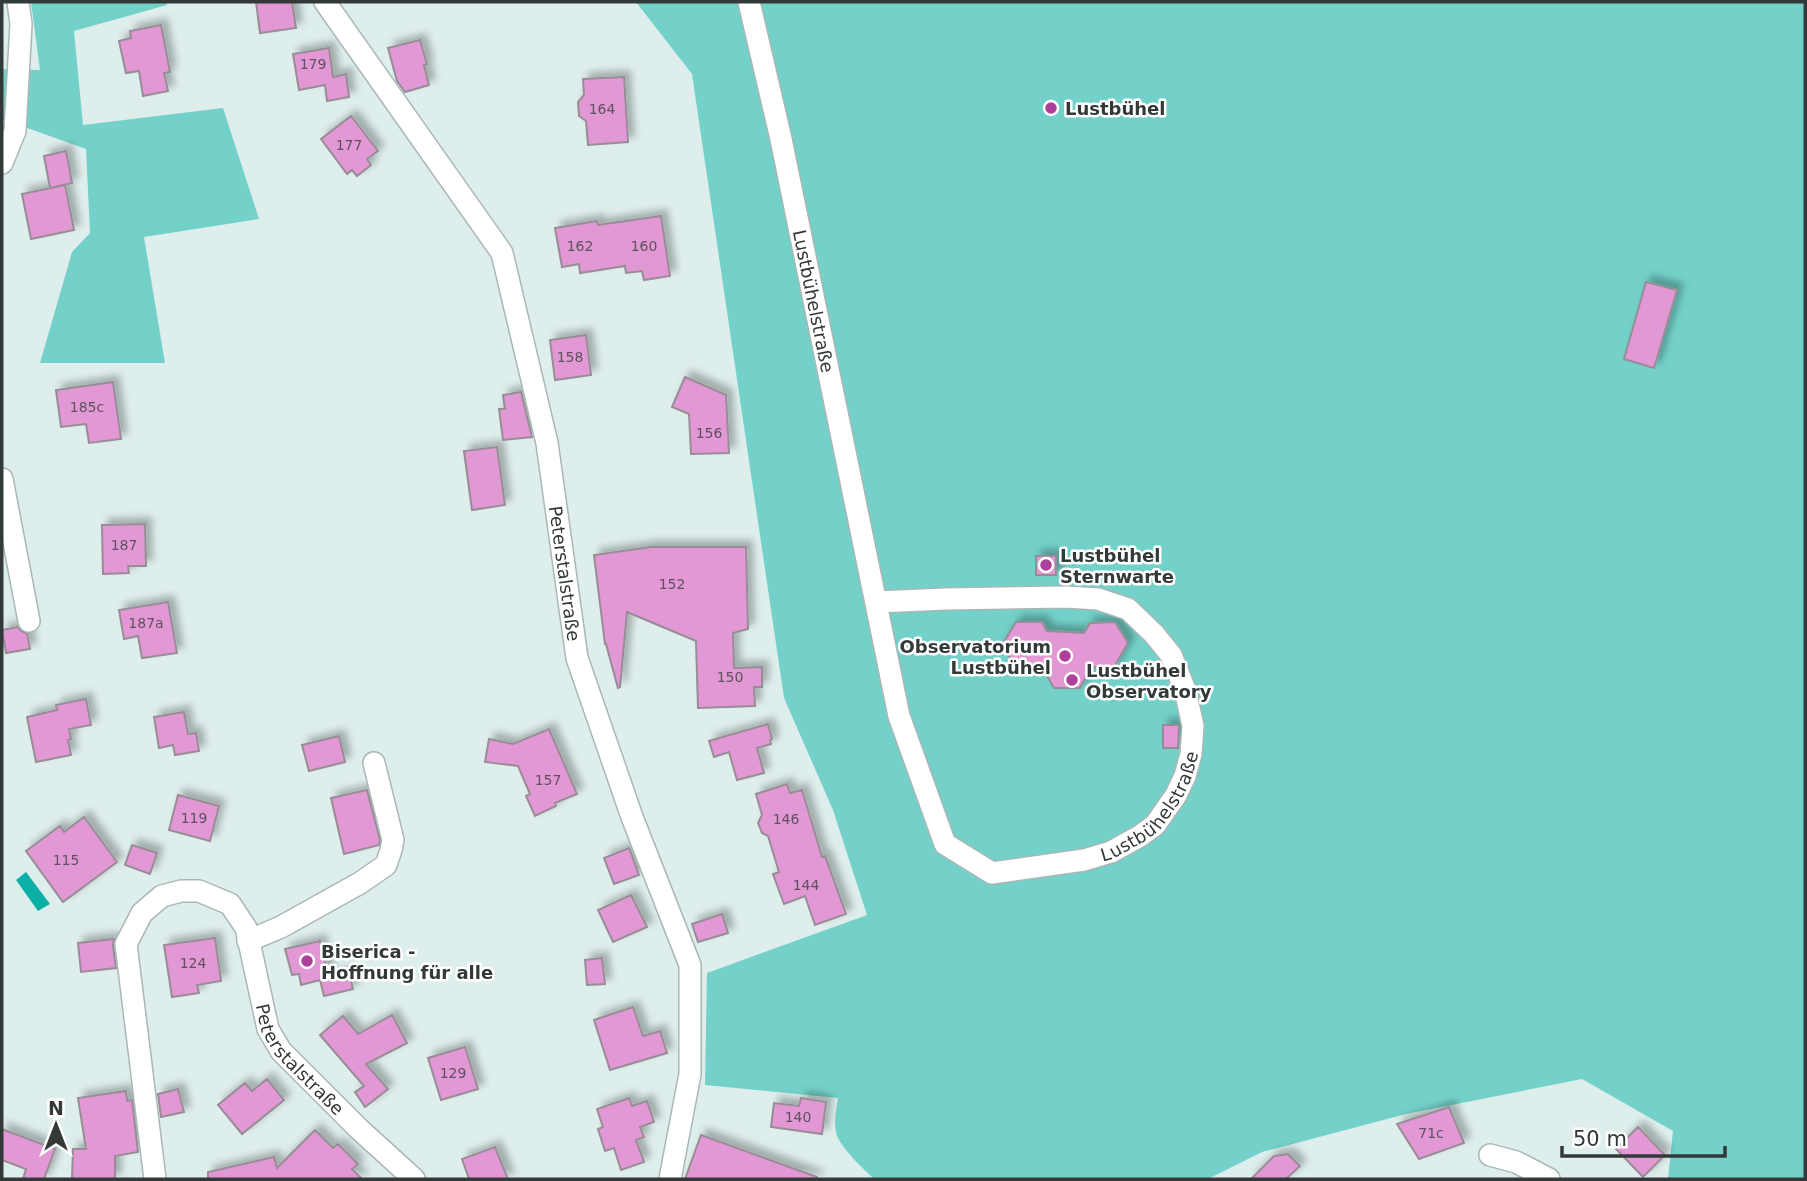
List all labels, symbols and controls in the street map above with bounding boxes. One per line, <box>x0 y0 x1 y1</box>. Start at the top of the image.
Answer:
house number: 179 <box>300 56 326 72</box>
place label: Lustbühel <box>1065 98 1166 119</box>
marker: Lustbühel <box>1043 100 1059 116</box>
house number: 164 <box>589 101 615 117</box>
house number: 177 <box>336 137 362 153</box>
street label: Lustbühelstraße <box>789 228 839 374</box>
house number: 162 <box>567 238 593 254</box>
house number: 160 <box>631 238 657 254</box>
house number: 158 <box>557 349 583 365</box>
house number: 185c <box>70 399 104 415</box>
house number: 156 <box>696 425 722 441</box>
street label: Peterstalstraße <box>545 504 585 642</box>
house number: 187 <box>111 537 137 553</box>
place label: Lustbühel Sternwarte <box>1060 545 1174 587</box>
marker: Lustbühel Sternwarte <box>1038 557 1054 573</box>
house number: 152 <box>659 576 685 592</box>
house number: 187a <box>128 615 164 631</box>
place label: Observatorium Lustbühel <box>900 636 1051 678</box>
marker: Observatorium Lustbühel <box>1057 648 1073 664</box>
place label: Lustbühel Observatory <box>1086 660 1212 702</box>
house number: 150 <box>717 669 743 685</box>
marker: Lustbühel Observatory <box>1064 672 1080 688</box>
street label: Lustbühelstraße <box>1098 749 1202 865</box>
house number: 157 <box>535 772 561 788</box>
house number: 119 <box>181 810 207 826</box>
house number: 146 <box>773 811 799 827</box>
house number: 115 <box>53 852 79 868</box>
house number: 144 <box>793 877 819 893</box>
place label: Biserica - Hoffnung für alle <box>321 941 493 983</box>
marker: Biserica - Hoffnung für alle <box>299 953 315 969</box>
house number: 124 <box>180 955 206 971</box>
street label: Peterstalstraße <box>252 1002 349 1119</box>
house number: 129 <box>440 1065 466 1081</box>
north arrow <box>21 1090 91 1160</box>
text: N <box>48 1097 64 1119</box>
house number: 140 <box>785 1109 811 1125</box>
scale bar <box>1562 1114 1725 1158</box>
house number: 71c <box>1418 1125 1444 1141</box>
text: 50 m <box>1573 1127 1627 1151</box>

